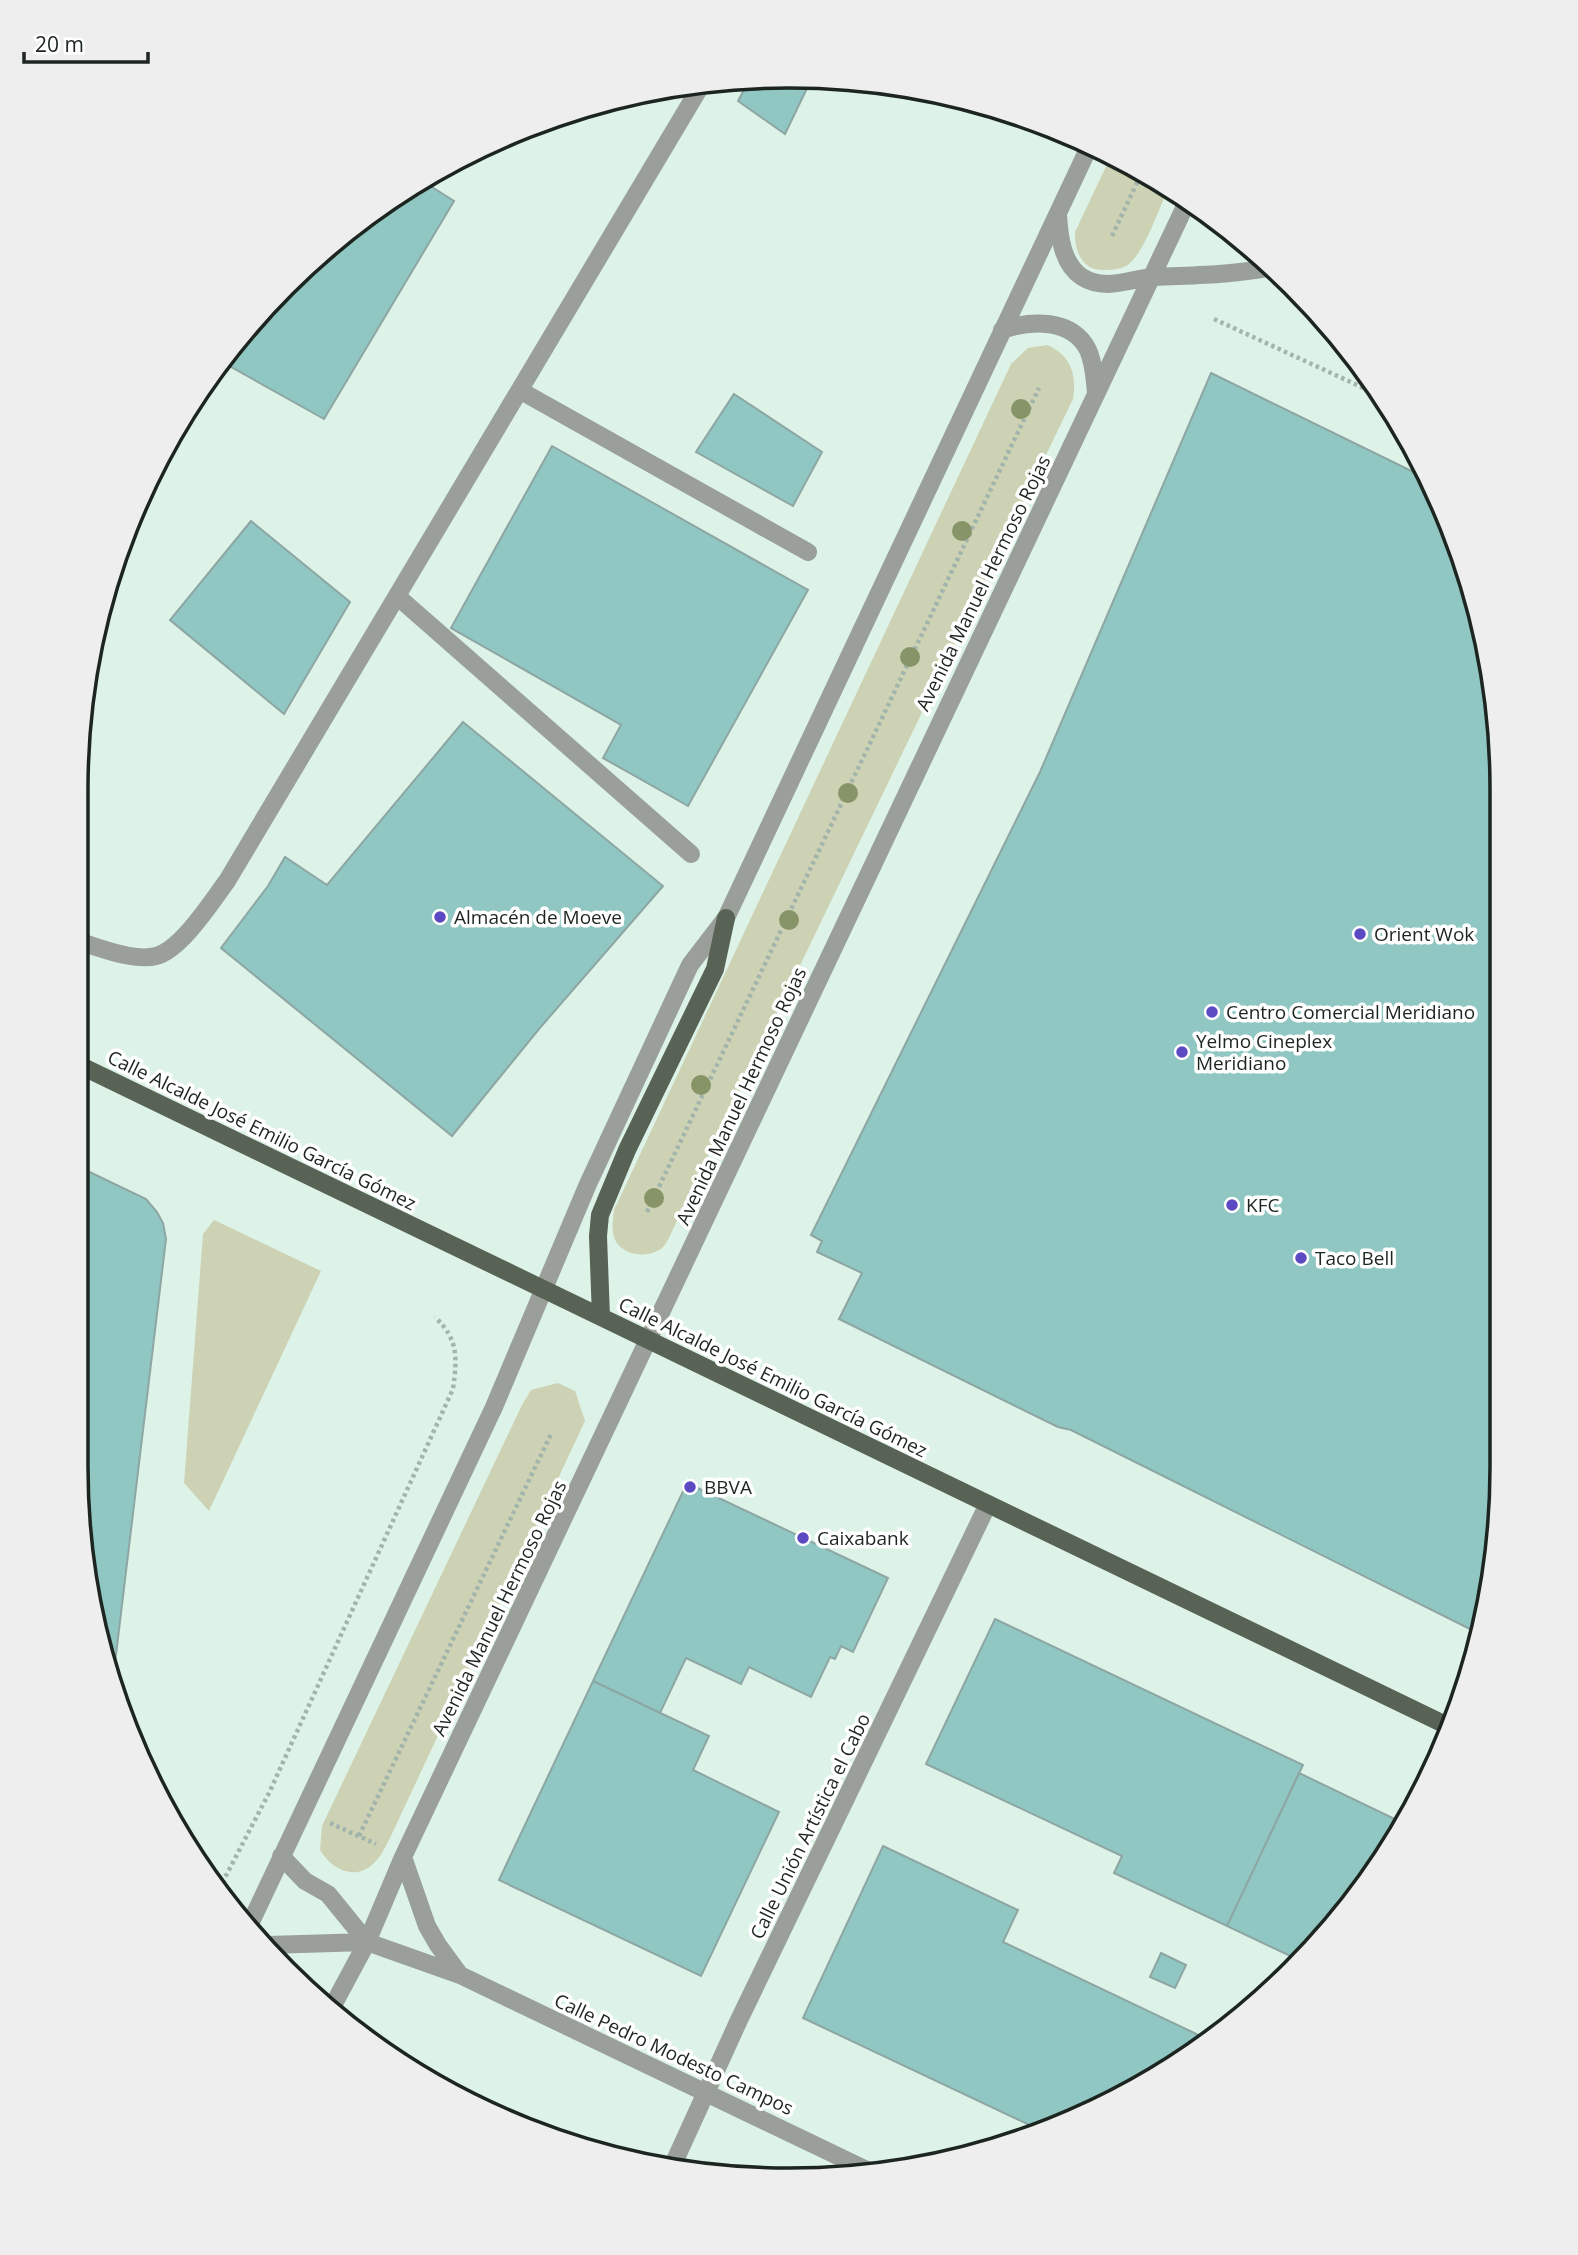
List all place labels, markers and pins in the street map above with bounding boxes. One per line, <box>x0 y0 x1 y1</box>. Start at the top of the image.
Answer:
place label: Almacén de Moeve <box>454 904 622 930</box>
marker: Almacén de Moeve <box>432 909 448 925</box>
place label: Orient Wok <box>1374 921 1474 947</box>
marker: Orient Wok <box>1352 926 1368 942</box>
place label: Centro Comercial Meridiano <box>1226 999 1475 1025</box>
marker: Centro Comercial Meridiano <box>1204 1004 1220 1020</box>
place label: Yelmo Cineplex Meridiano <box>1196 1028 1332 1076</box>
marker: Yelmo Cineplex Meridiano <box>1174 1044 1190 1060</box>
place label: KFC <box>1246 1192 1279 1218</box>
marker: KFC <box>1224 1197 1240 1213</box>
place label: Taco Bell <box>1315 1245 1394 1271</box>
marker: Taco Bell <box>1293 1250 1309 1266</box>
place label: BBVA <box>704 1474 752 1500</box>
marker: BBVA <box>682 1479 698 1495</box>
place label: Caixabank <box>817 1525 909 1551</box>
marker: Caixabank <box>795 1530 811 1546</box>

